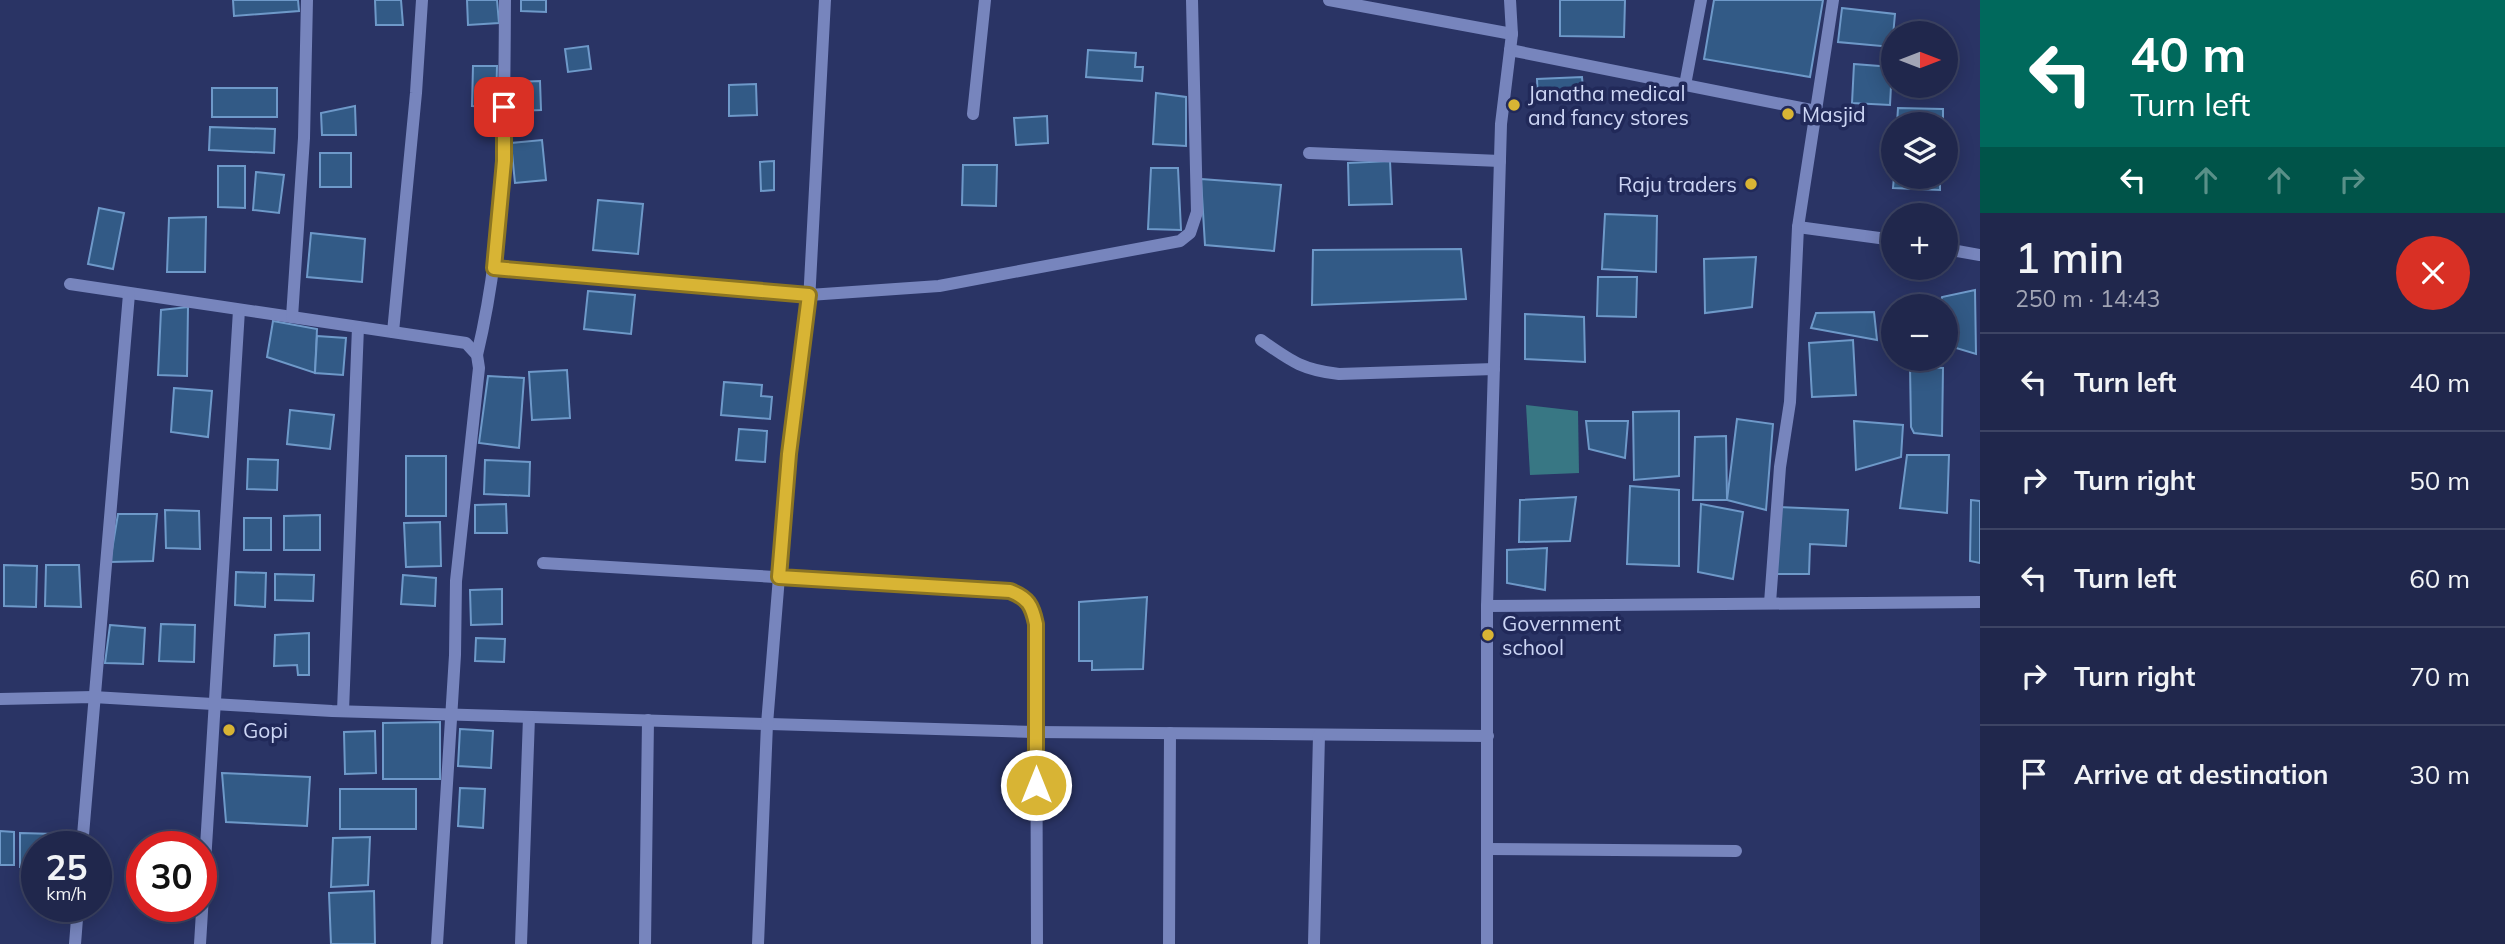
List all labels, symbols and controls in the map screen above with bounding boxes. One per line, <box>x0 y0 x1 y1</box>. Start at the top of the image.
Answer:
north arrow <box>1881 21 1958 98</box>
map controls <box>1881 21 1958 371</box>
text: 40 m <box>2130 23 2246 84</box>
icon: left <box>2015 28 2106 119</box>
pin <box>474 77 534 137</box>
place label: Janatha medical and fancy stores <box>1528 80 1689 130</box>
text: Turn left <box>2130 84 2250 124</box>
icon: arrive <box>485 88 523 126</box>
marker: Janatha medical and fancy stores <box>1506 97 1522 113</box>
place label: Masjid <box>1802 101 1866 127</box>
marker: Masjid <box>1780 106 1796 122</box>
button: layers <box>1881 112 1958 189</box>
icon: left <box>2114 161 2152 199</box>
icon: ahead <box>2187 161 2225 199</box>
icon: ahead <box>2260 161 2298 199</box>
icon: right <box>2333 161 2371 199</box>
place label: Raju traders <box>1618 171 1737 197</box>
marker: Raju traders <box>1743 176 1759 192</box>
button: + <box>1881 203 1958 280</box>
text: 1 min <box>2015 231 2124 284</box>
button: close <box>2396 236 2470 310</box>
text: 250 m · 14:43 <box>2015 284 2160 313</box>
button: − <box>1881 294 1958 371</box>
icon: left <box>2015 363 2053 401</box>
text: Turn left <box>2074 366 2176 399</box>
text: 40 m <box>2409 366 2470 399</box>
icon: right <box>2015 461 2053 499</box>
text: Turn right <box>2074 464 2195 497</box>
text: 50 m <box>2409 464 2470 497</box>
icon: left <box>2015 559 2053 597</box>
text: Turn left <box>2074 562 2176 595</box>
text: 60 m <box>2409 562 2470 595</box>
place label: Government school <box>1502 610 1621 660</box>
marker: Government school <box>1480 627 1496 643</box>
icon: right <box>2015 657 2053 695</box>
text: Turn right <box>2074 660 2195 693</box>
text: 70 m <box>2409 660 2470 693</box>
place label: Gopi <box>243 717 288 743</box>
marker: Gopi <box>221 722 237 738</box>
position arrow <box>999 748 1073 822</box>
icon: arrive <box>2015 755 2053 793</box>
text: Arrive at destination <box>2074 758 2329 791</box>
text: 30 m <box>2409 758 2470 791</box>
speed limit sign: 30 <box>126 831 217 922</box>
text: 25 <box>45 845 88 889</box>
text: km/h <box>46 882 87 905</box>

